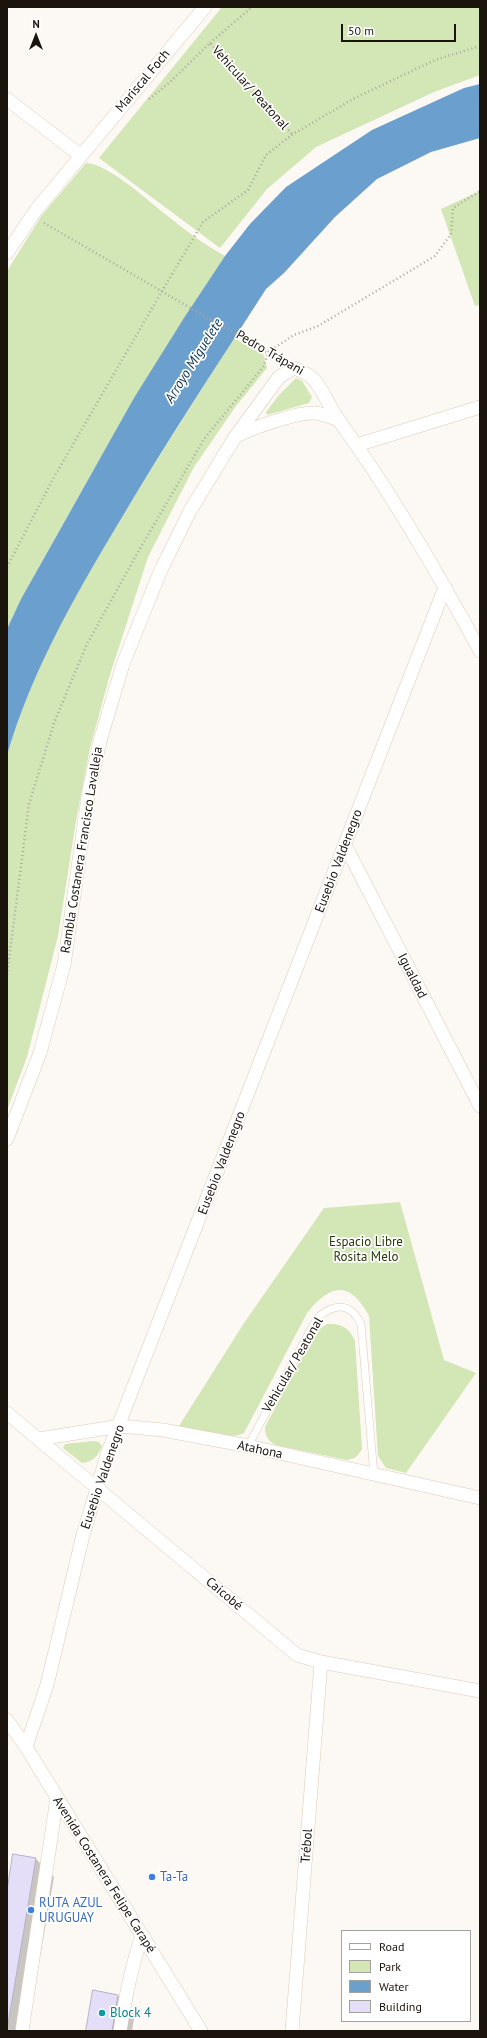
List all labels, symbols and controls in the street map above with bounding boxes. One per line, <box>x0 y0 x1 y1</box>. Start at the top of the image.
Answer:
north arrow <box>16 16 56 56</box>
scale bar <box>343 16 458 42</box>
text: N <box>32 17 40 31</box>
text: 50 m <box>348 23 374 38</box>
street label: Vehicular/ Peatonal <box>208 43 292 133</box>
street label: Mariscal Foch <box>112 47 174 115</box>
water label: Arroyo Miguelete <box>161 316 227 406</box>
street label: Pedro Trápani <box>233 327 307 379</box>
street label: Rambla Costanera Francisco Lavalleja <box>58 746 106 954</box>
street label: Eusebio Valdenegro <box>312 807 366 915</box>
street label: Igualdad <box>394 951 430 1001</box>
street label: Eusebio Valdenegro <box>195 1109 249 1217</box>
park label: Espacio Libre Rosita Melo <box>329 1234 403 1265</box>
street label: Vehicular/ Peatonal <box>259 1314 327 1416</box>
street label: Eusebio Valdenegro <box>78 1423 128 1531</box>
street label: Atahona <box>236 1438 284 1462</box>
street label: Caicobé <box>202 1574 246 1614</box>
street label: Avenida Costanera Felipe Carapé <box>49 1794 159 1956</box>
street label: Trébol <box>298 1828 316 1864</box>
place label: Ta-Ta <box>160 1869 188 1885</box>
marker: Ta-Ta <box>147 1872 157 1882</box>
place label: RUTA AZUL URUGUAY <box>39 1895 102 1926</box>
marker: RUTA AZUL URUGUAY <box>26 1905 36 1915</box>
legend <box>341 1930 471 2022</box>
text: Road <box>379 1939 404 1954</box>
text: Park <box>379 1959 401 1974</box>
text: Water <box>379 1979 409 1994</box>
text: Building <box>379 1999 422 2014</box>
place label: Block 4 <box>110 2005 151 2021</box>
marker: Block 4 <box>97 2008 107 2018</box>

